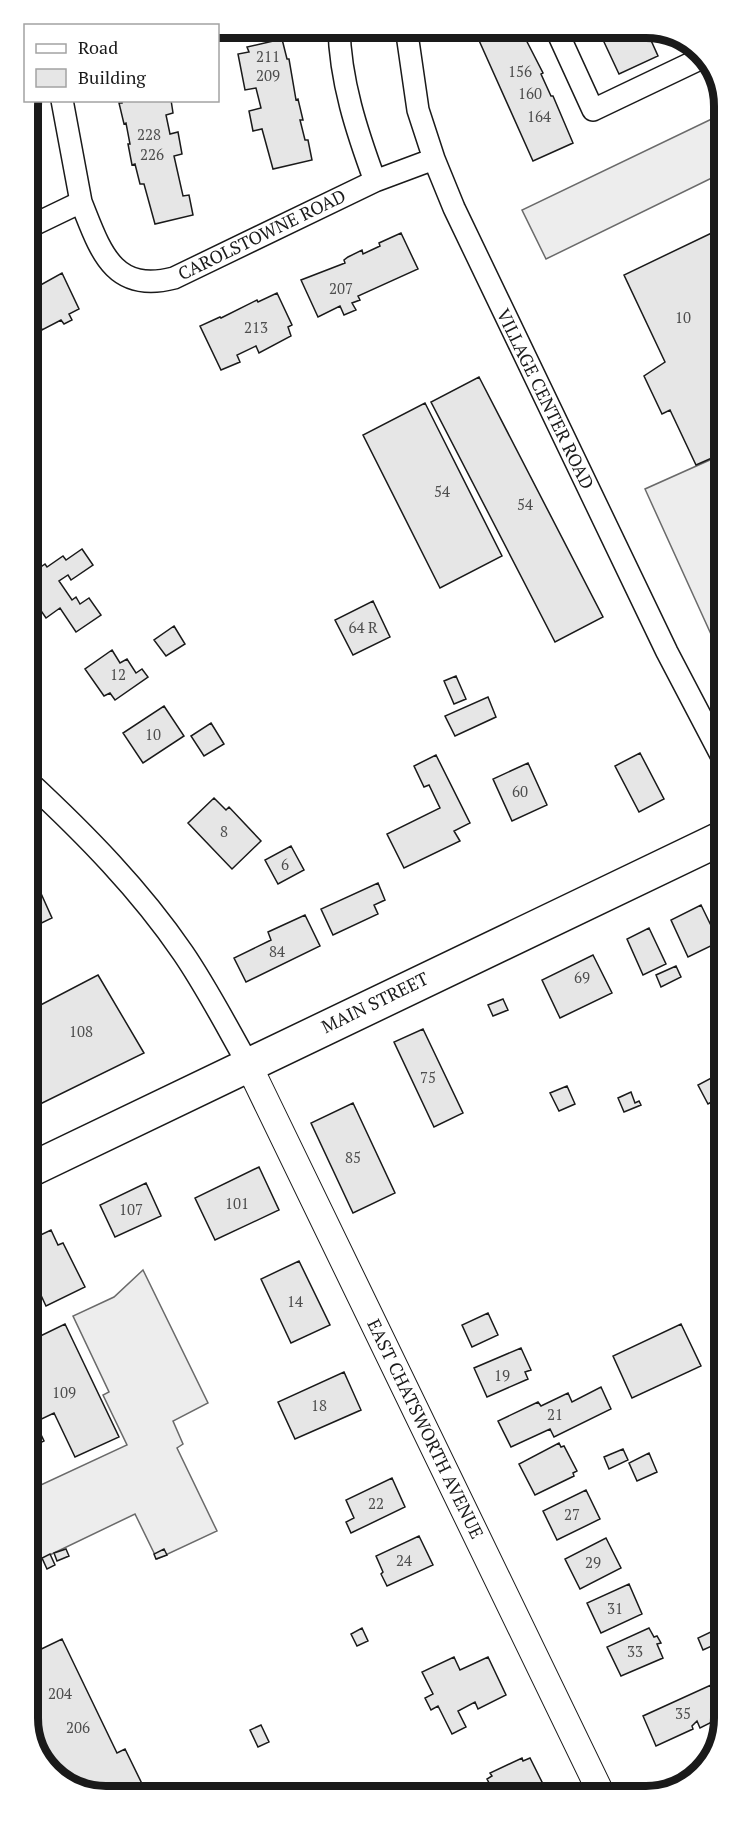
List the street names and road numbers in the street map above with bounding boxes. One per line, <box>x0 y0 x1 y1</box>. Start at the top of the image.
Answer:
street label: CAROLSTOWNE ROAD <box>174 183 349 285</box>
street label: VILLAGE CENTER ROAD <box>492 304 600 493</box>
street label: MAIN STREET <box>317 966 432 1038</box>
street label: EAST CHATSWORTH AVENUE <box>362 1315 490 1542</box>

